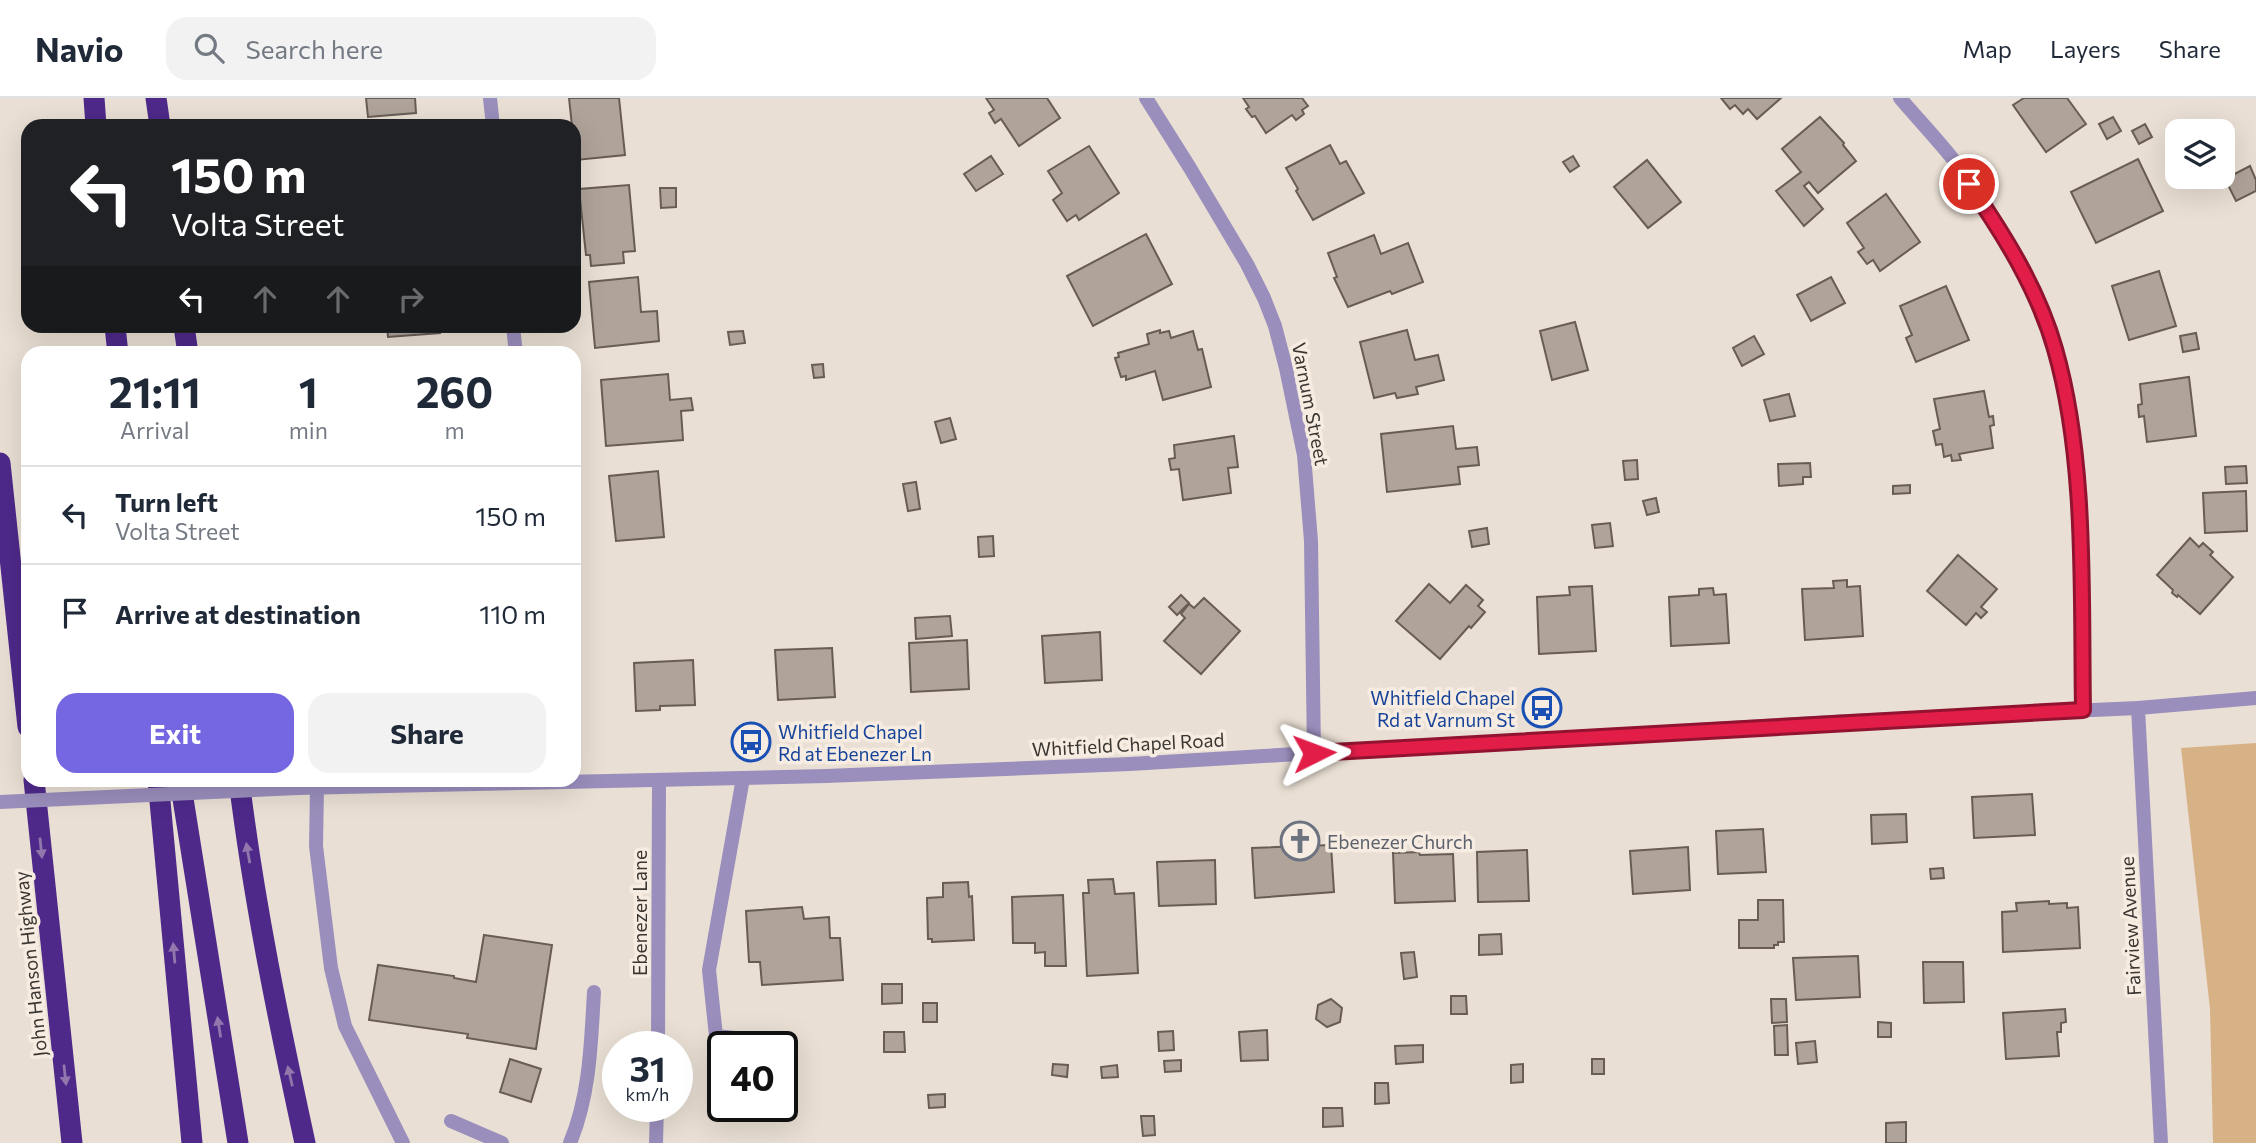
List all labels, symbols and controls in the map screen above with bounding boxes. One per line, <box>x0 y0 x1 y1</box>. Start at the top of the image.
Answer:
search box <box>166 17 656 80</box>
text: Navio <box>35 28 124 69</box>
icon: search <box>190 29 228 67</box>
text: Search here <box>246 33 383 64</box>
text: Map <box>1963 34 2012 63</box>
text: Layers <box>2050 34 2121 63</box>
text: Share <box>2159 34 2221 63</box>
map controls <box>2165 119 2235 189</box>
button: layers <box>2165 119 2235 189</box>
text: 150 m <box>171 143 306 203</box>
icon: left <box>56 147 147 238</box>
pin <box>1939 154 1999 214</box>
icon: arrive <box>1950 165 1988 203</box>
text: Volta Street <box>171 203 344 243</box>
icon: left <box>173 280 211 318</box>
icon: ahead <box>246 280 284 318</box>
icon: ahead <box>319 280 357 318</box>
icon: right <box>392 280 430 318</box>
street label: Varnum Street <box>1288 340 1334 468</box>
text: 21:11 <box>109 365 201 417</box>
text: 1 <box>299 365 318 417</box>
text: 260 <box>416 365 493 417</box>
text: Arrival <box>120 416 190 444</box>
text: min <box>289 416 328 444</box>
text: m <box>444 416 464 444</box>
text: Turn left <box>115 486 218 517</box>
icon: left <box>56 496 94 534</box>
text: 150 m <box>475 500 546 531</box>
text: Volta Street <box>115 517 240 545</box>
icon: arrive <box>56 594 94 632</box>
text: Arrive at destination <box>115 598 361 629</box>
text: 110 m <box>479 598 546 629</box>
place label: Whitfield Chapel Rd at Varnum St <box>1370 686 1515 731</box>
bus stop icon: Whitfield Chapel Rd at Varnum St <box>1521 687 1563 729</box>
button: Exit <box>56 693 294 773</box>
button: Share <box>308 693 546 773</box>
position arrow <box>1277 716 1351 790</box>
place label: Whitfield Chapel Rd at Ebenezer Ln <box>778 720 932 765</box>
bus stop icon: Whitfield Chapel Rd at Ebenezer Ln <box>730 721 772 763</box>
street label: Whitfield Chapel Road <box>1031 727 1225 761</box>
church icon: Ebenezer Church <box>1279 820 1321 862</box>
place label: Ebenezer Church <box>1327 830 1473 853</box>
one-way arrow <box>36 838 47 860</box>
one-way arrow <box>243 842 254 864</box>
street label: Ebenezer Lane <box>628 850 651 976</box>
street label: Fairview Avenue <box>2115 856 2145 996</box>
street label: John Hanson Highway <box>9 870 51 1058</box>
one-way arrow <box>169 942 180 964</box>
one-way arrow <box>213 1016 224 1038</box>
speed limit sign: 40 <box>707 1031 798 1122</box>
text: 31 <box>629 1046 666 1089</box>
one-way arrow <box>59 1064 70 1086</box>
one-way arrow <box>285 1065 296 1087</box>
text: km/h <box>626 1083 669 1105</box>

